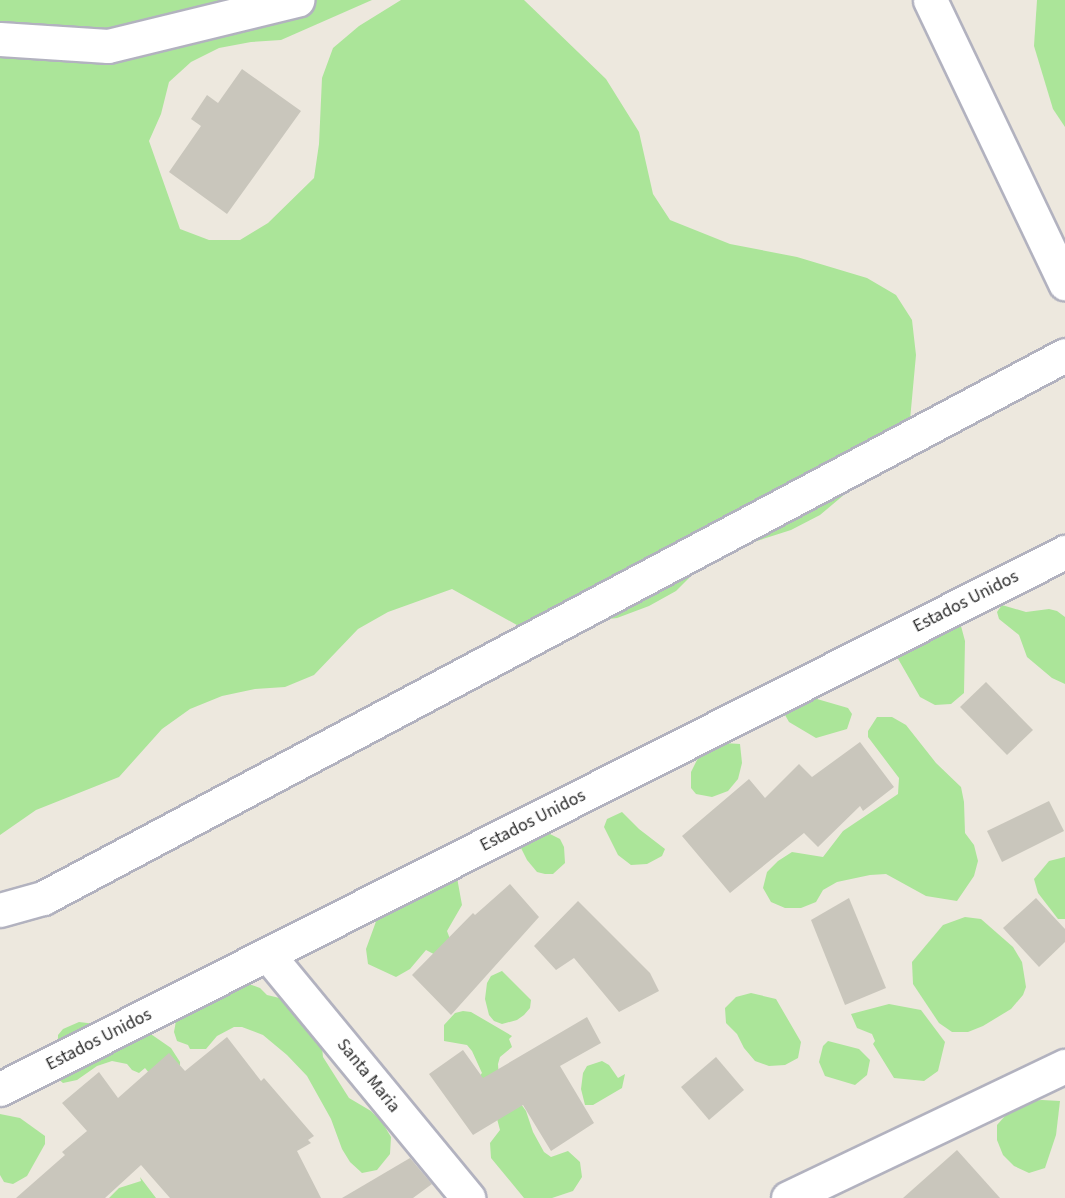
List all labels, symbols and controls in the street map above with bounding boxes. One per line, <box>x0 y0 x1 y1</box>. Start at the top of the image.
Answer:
street label: Estados Unidos <box>910 566 1022 638</box>
street label: Estados Unidos <box>477 785 589 857</box>
street label: Estados Unidos <box>43 1004 155 1076</box>
street label: Santa Maria <box>332 1035 404 1117</box>

